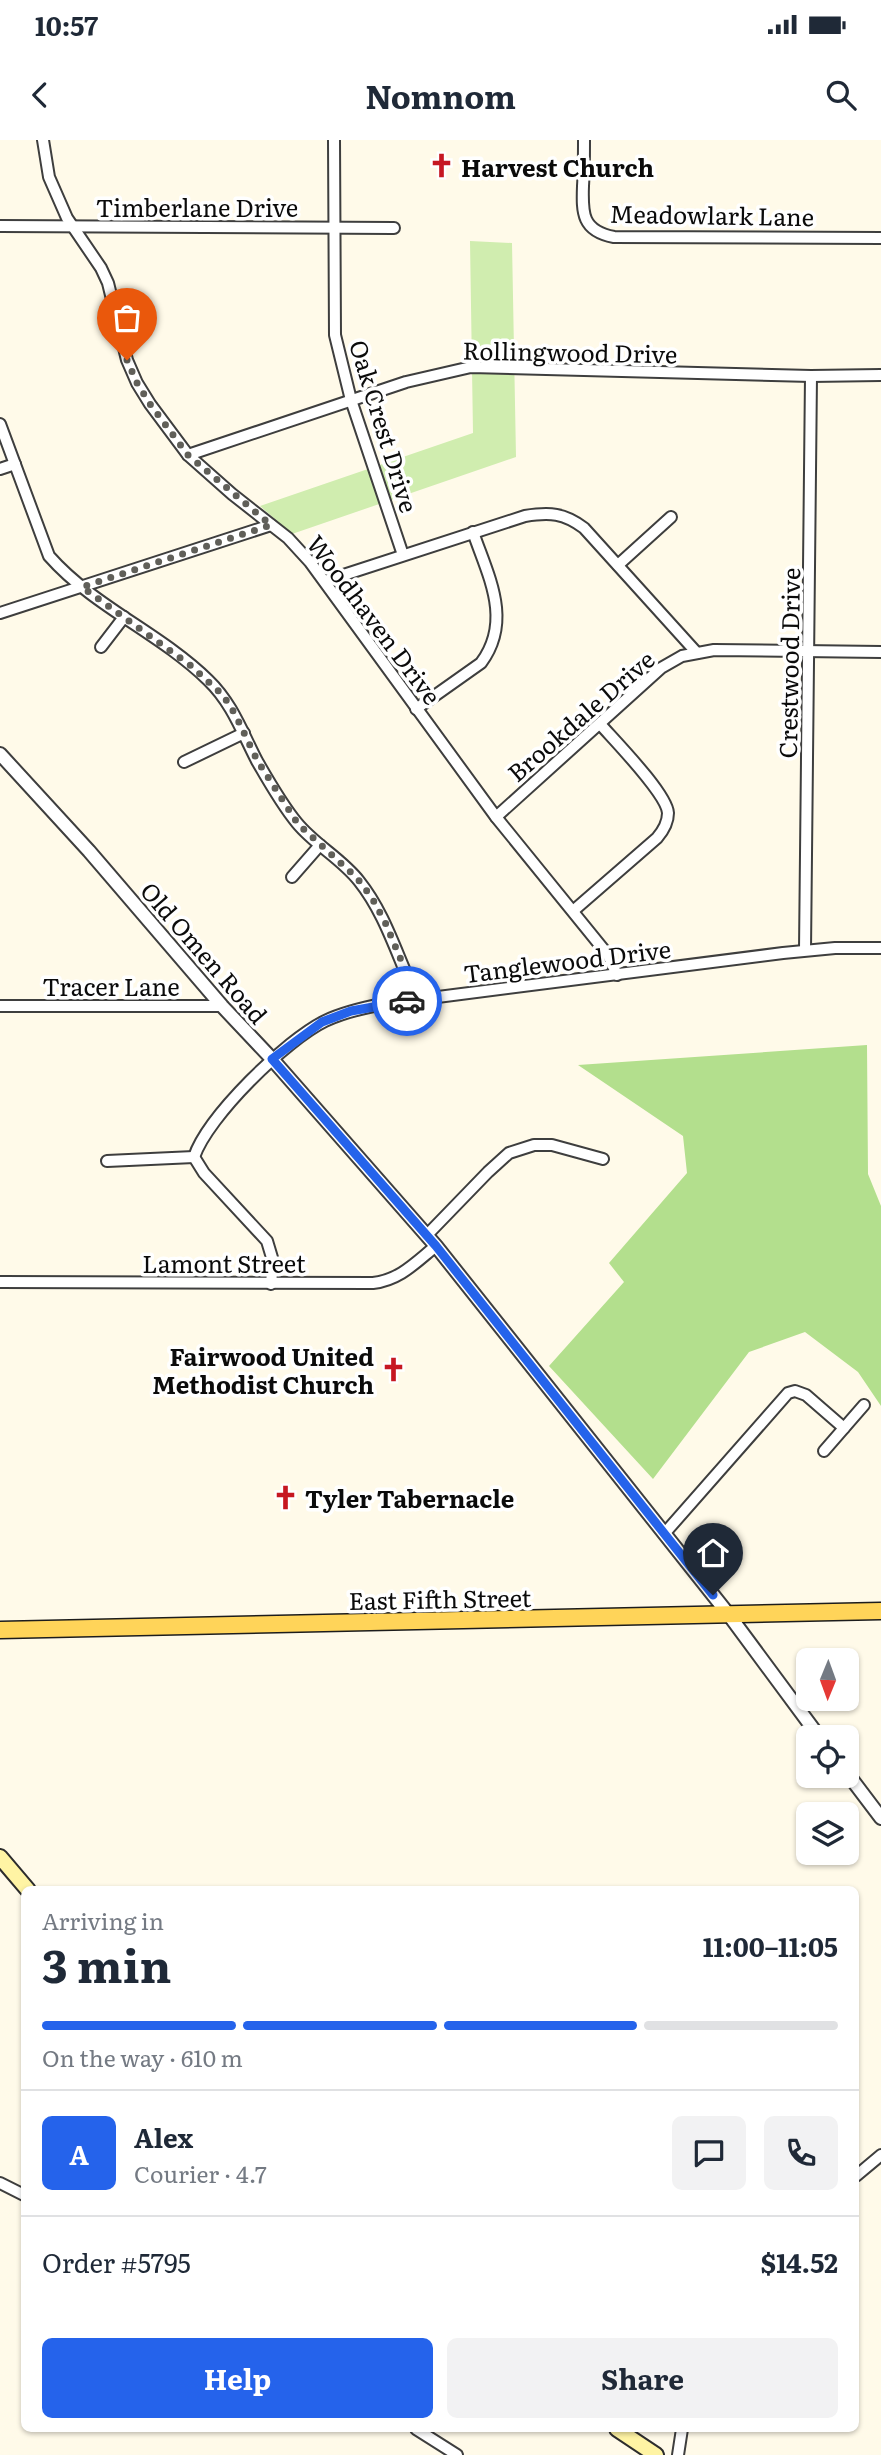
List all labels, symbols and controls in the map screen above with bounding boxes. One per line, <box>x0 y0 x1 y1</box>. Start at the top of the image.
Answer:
text: 10:57 <box>35 5 98 44</box>
text: Nomnom <box>365 71 516 119</box>
icon: back <box>21 76 59 114</box>
icon: search <box>822 76 860 114</box>
place label: Harvest Church <box>461 149 654 184</box>
church icon: Harvest Church <box>427 152 455 180</box>
street label: Timberlane Drive <box>96 189 298 224</box>
street label: Meadowlark Lane <box>609 195 815 233</box>
pin <box>97 288 157 360</box>
icon: bag <box>108 299 146 337</box>
street label: Rollingwood Drive <box>462 332 678 370</box>
street label: Oak Crest Drive <box>342 335 428 517</box>
street label: Woodhaven Drive <box>300 527 450 711</box>
street label: Crestwood Drive <box>769 567 807 759</box>
street label: Brookdale Drive <box>499 641 661 789</box>
street label: Old Omen Road <box>133 873 277 1031</box>
street label: Tanglewood Drive <box>461 930 673 990</box>
courier <box>372 966 442 1036</box>
street label: Tracer Lane <box>42 968 180 1003</box>
icon: car <box>388 982 426 1020</box>
street label: Lamont Street <box>142 1245 306 1280</box>
place label: Fairwood United Methodist Church <box>152 1338 374 1401</box>
church icon: Fairwood United Methodist Church <box>380 1355 408 1383</box>
place label: Tyler Tabernacle <box>305 1480 514 1515</box>
church icon: Tyler Tabernacle <box>271 1483 299 1511</box>
pin <box>683 1523 743 1595</box>
icon: home <box>694 1534 732 1572</box>
street label: East Fifth Street <box>348 1579 532 1617</box>
north arrow <box>796 1648 859 1712</box>
map controls <box>796 1648 859 1865</box>
button: locate <box>796 1725 859 1788</box>
button: layers <box>796 1802 859 1865</box>
text: Arriving in <box>42 1903 164 1937</box>
text: 11:00–11:05 <box>703 1926 838 1965</box>
text: 3 min <box>42 1929 172 1997</box>
text: On the way · 610 m <box>42 2040 243 2074</box>
button: chat <box>672 2116 746 2190</box>
button: phone <box>764 2116 838 2190</box>
text: Alex <box>134 2117 193 2156</box>
text: A <box>69 2134 89 2173</box>
text: Courier · 4.7 <box>134 2156 267 2190</box>
text: Order #5795 <box>42 2242 191 2281</box>
text: $14.52 <box>761 2242 838 2281</box>
button: Help <box>42 2338 433 2418</box>
button: Share <box>447 2338 838 2418</box>

